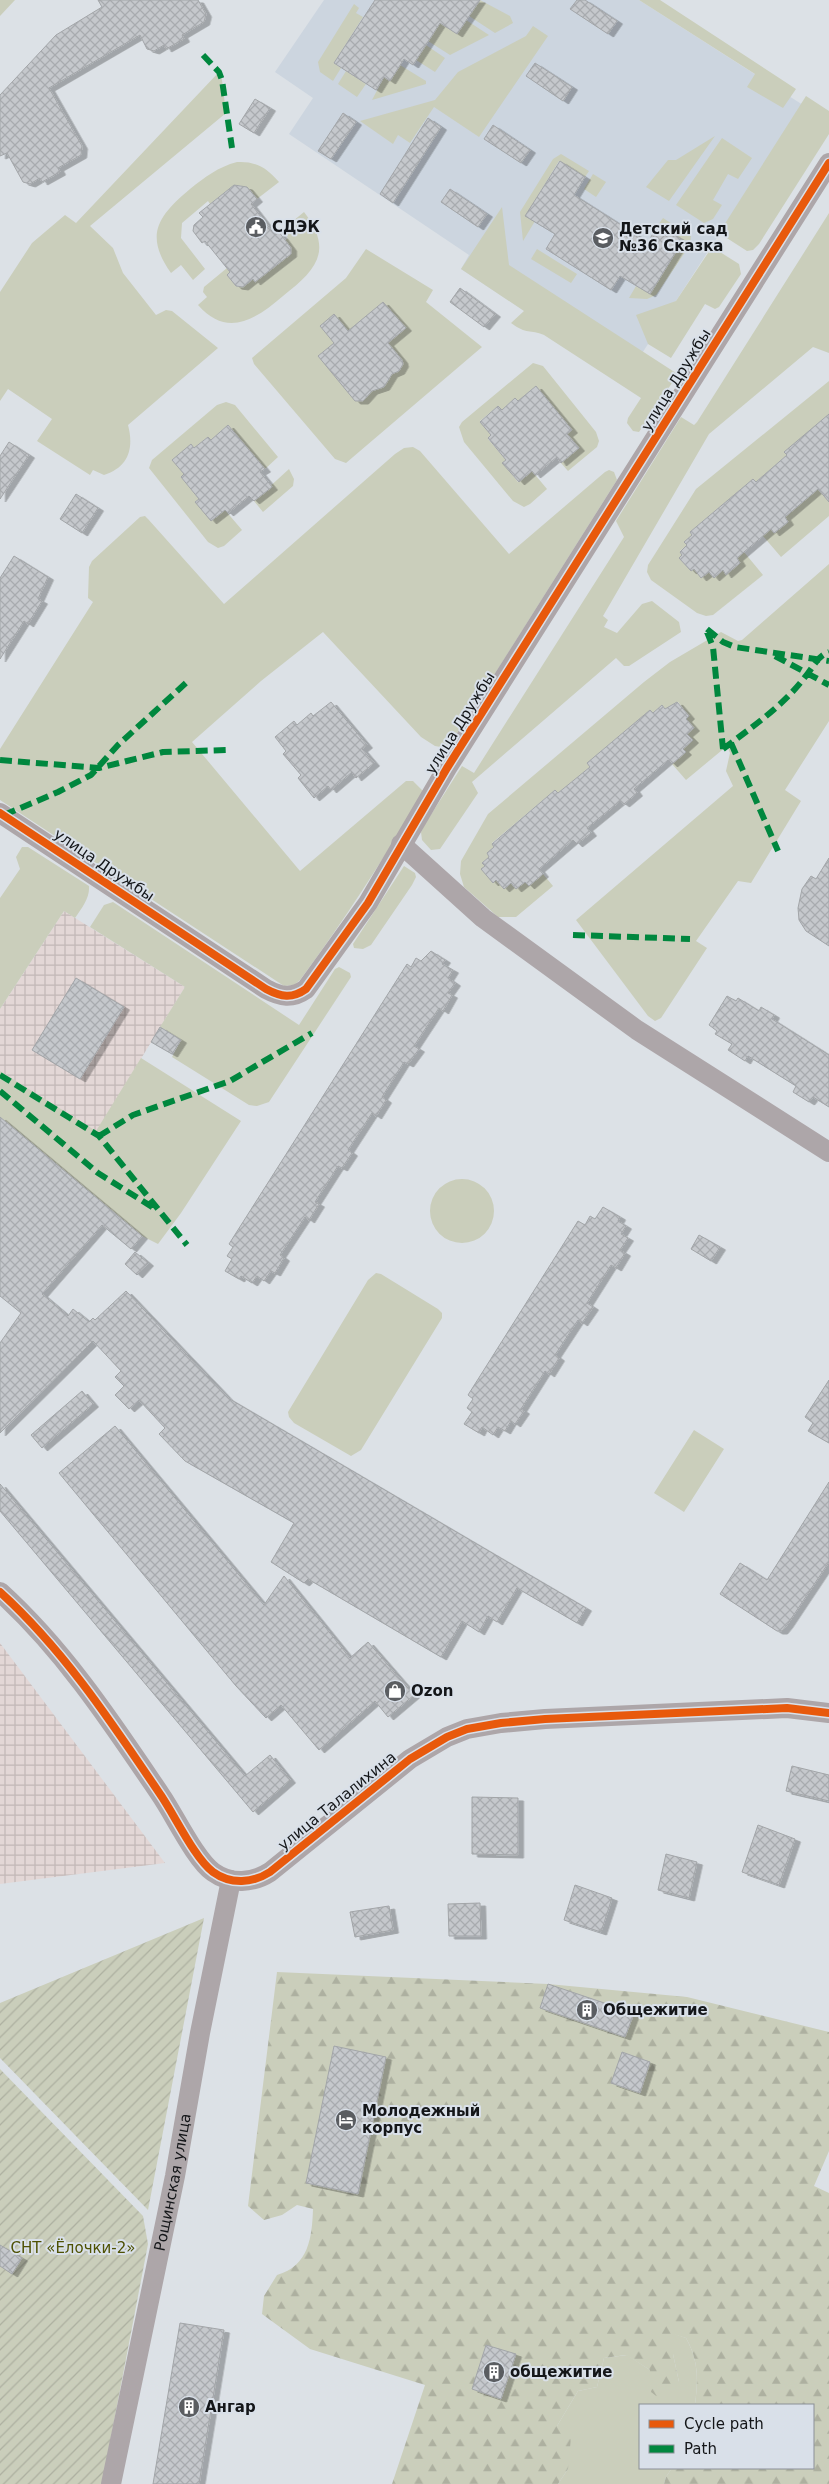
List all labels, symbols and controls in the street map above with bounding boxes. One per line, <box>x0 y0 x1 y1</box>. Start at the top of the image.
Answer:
public building icon: СДЭК <box>244 215 268 239</box>
place label: СДЭК <box>272 218 320 236</box>
place label: Детский сад №36 Сказка <box>619 220 728 255</box>
school or university icon: Детский сад №36 Сказка <box>591 226 615 250</box>
street label: улица Дружбы <box>637 326 715 434</box>
street label: улица Дружбы <box>421 669 499 777</box>
street label: улица Дружбы <box>50 825 158 905</box>
shop icon: Ozon <box>383 1679 407 1703</box>
place label: Ozon <box>411 1682 453 1700</box>
street label: улица Талалихина <box>274 1748 400 1854</box>
building icon: Общежитие <box>575 1998 599 2022</box>
place label: Общежитие <box>603 2001 708 2019</box>
place label: Молодежный корпус <box>362 2102 480 2137</box>
hotel icon: Молодежный корпус <box>334 2108 358 2132</box>
street label: Рощинская улица <box>151 2112 195 2253</box>
park label: СНТ «Ёлочки-2» <box>11 2238 135 2257</box>
building icon: общежитие <box>482 2360 506 2384</box>
place label: общежитие <box>510 2363 612 2381</box>
building icon: Ангар <box>177 2395 201 2419</box>
place label: Ангар <box>205 2398 256 2416</box>
legend <box>639 2404 814 2469</box>
text: Cycle path <box>684 2415 764 2433</box>
text: Path <box>684 2440 717 2458</box>

